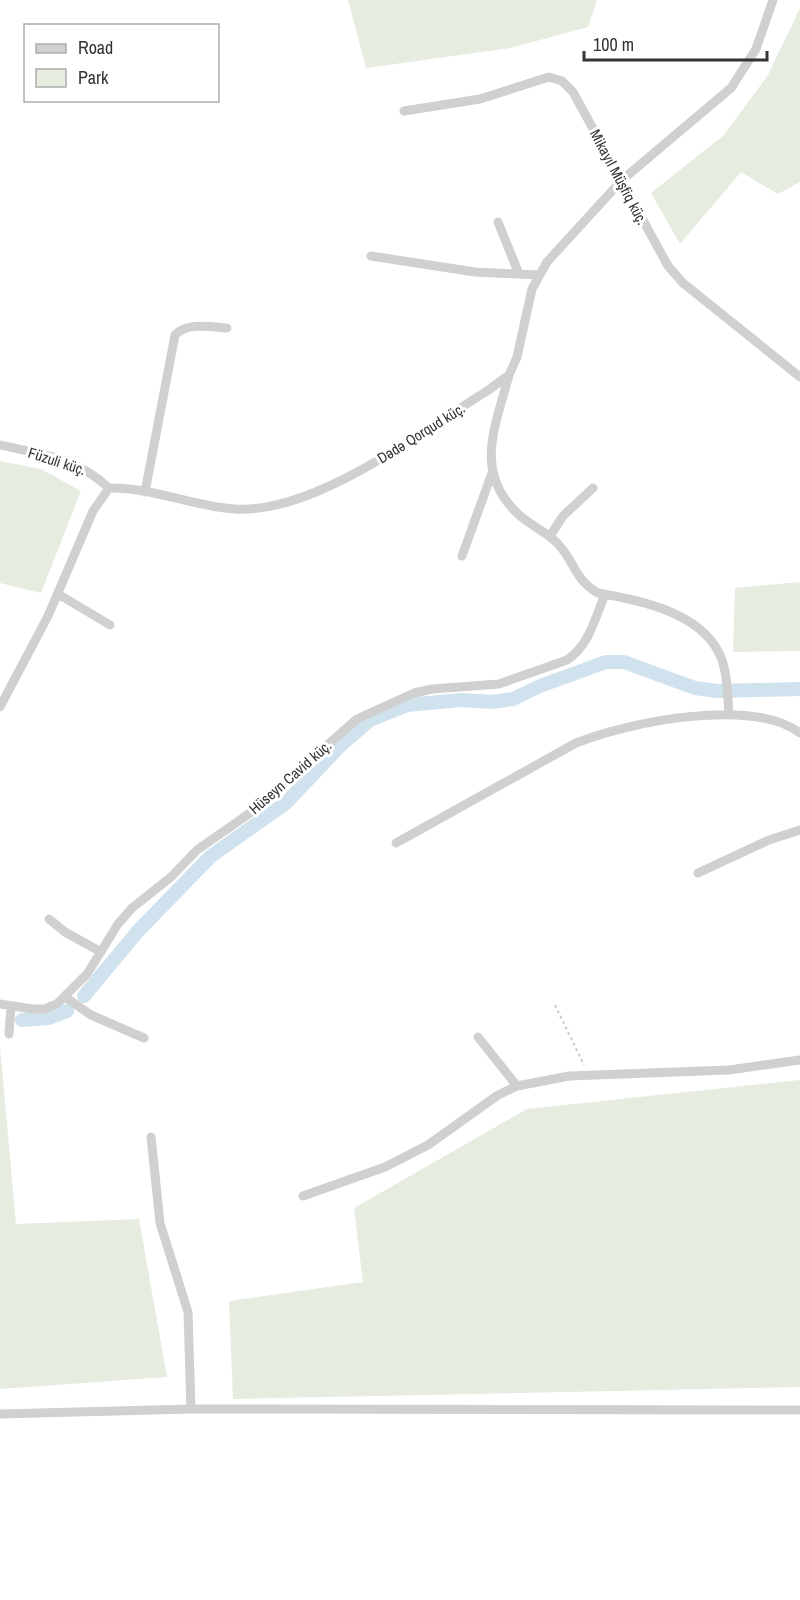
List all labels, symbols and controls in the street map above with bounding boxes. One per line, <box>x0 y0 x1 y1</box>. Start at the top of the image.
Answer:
legend <box>24 24 219 102</box>
scale bar <box>584 24 767 62</box>
text: 100 m <box>593 32 634 57</box>
text: Road <box>78 35 113 60</box>
text: Park <box>78 65 109 90</box>
street label: Mikayıl Müşfiq küç. <box>585 126 653 228</box>
street label: Dədə Qorqud küç. <box>373 398 469 468</box>
street label: Füzuli küç. <box>25 442 89 480</box>
street label: Hüseyn Cavid küç. <box>244 735 336 819</box>

